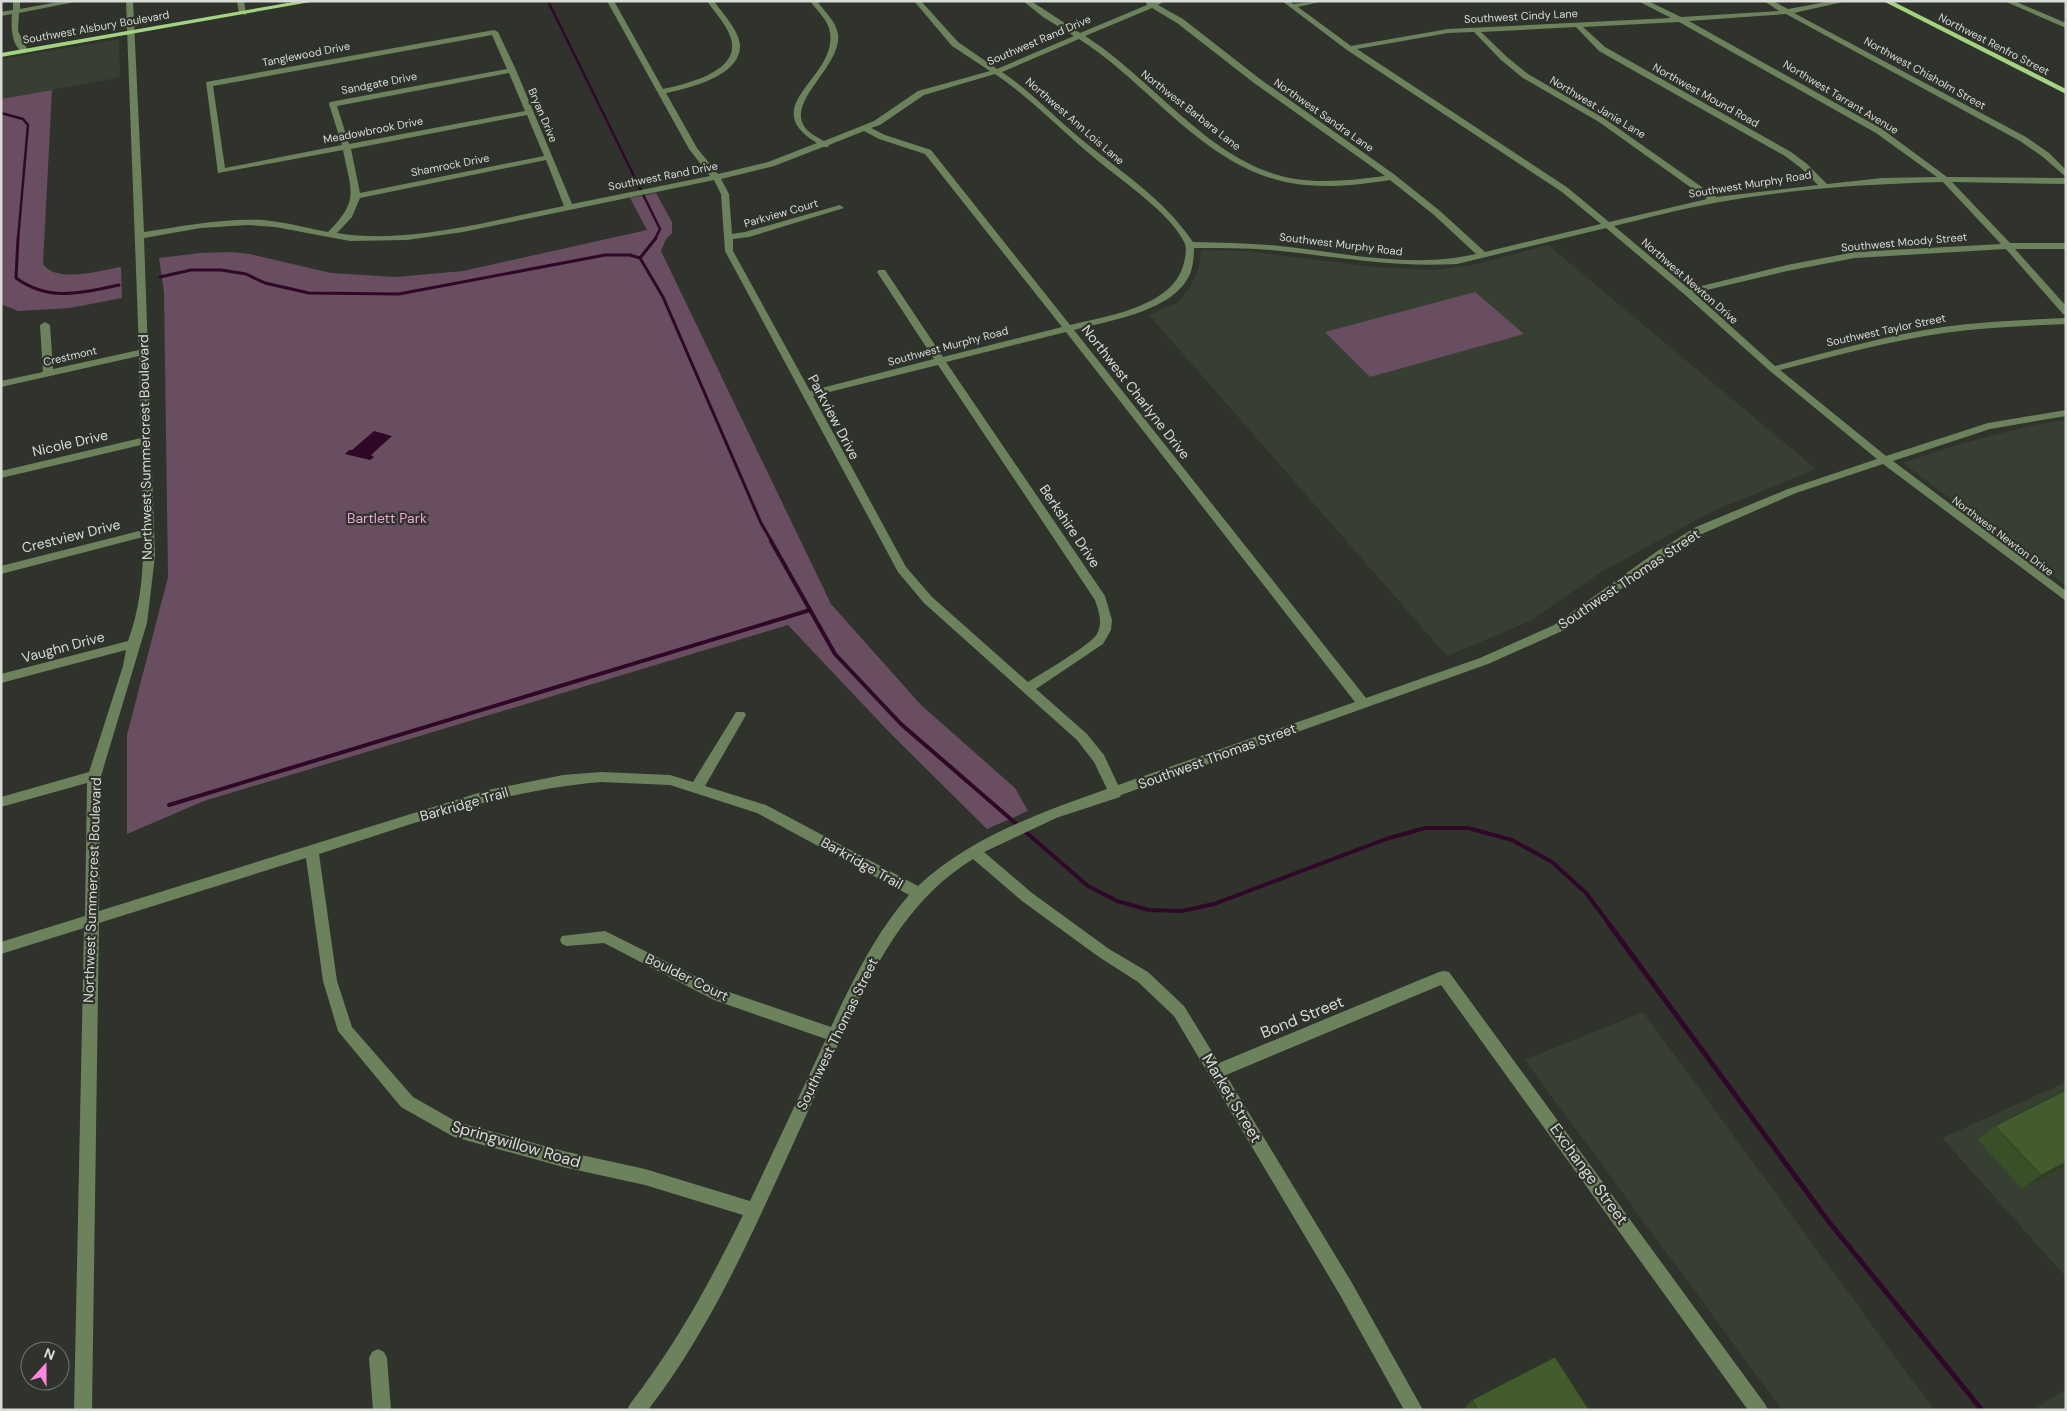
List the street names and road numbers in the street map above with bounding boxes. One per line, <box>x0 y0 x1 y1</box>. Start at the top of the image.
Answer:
street label: Southwest Cindy Lane <box>1464 6 1578 26</box>
street label: Southwest Alsbury Boulevard <box>22 7 170 47</box>
street label: Northwest Renfro Street <box>1936 10 2052 78</box>
street label: Southwest Rand Drive <box>985 12 1093 68</box>
street label: Northwest Chisholm Street <box>1862 34 1988 112</box>
street label: Tanglewood Drive <box>261 39 351 69</box>
street label: Northwest Tarrant Avenue <box>1781 57 1901 137</box>
street label: Northwest Mound Road <box>1650 60 1762 130</box>
street label: Northwest Barbara Lane <box>1138 67 1244 153</box>
street label: Sandgate Drive <box>340 69 418 97</box>
street label: Northwest Janie Lane <box>1547 73 1649 141</box>
street label: Northwest Ann Lois Lane <box>1023 74 1127 168</box>
street label: Northwest Sandra Lane <box>1271 75 1377 155</box>
street label: Bryan Drive <box>525 86 561 144</box>
street label: Meadowbrook Drive <box>322 113 424 147</box>
street label: Shamrock Drive <box>410 151 490 179</box>
street label: Southwest Rand Drive <box>607 159 719 193</box>
street label: Southwest Murphy Road <box>1688 167 1812 201</box>
street label: Parkview Court <box>742 196 820 230</box>
street label: Southwest Murphy Road <box>1279 229 1404 259</box>
street label: Southwest Moody Street <box>1841 230 1967 254</box>
street label: Northwest Newton Drive <box>1639 235 1741 327</box>
street label: Southwest Taylor Street <box>1825 311 1947 349</box>
street label: Northwest Charlyne Drive <box>1078 321 1194 463</box>
street label: Southwest Murphy Road <box>886 323 1010 369</box>
street label: Northwest Summercrest Boulevard <box>134 334 156 560</box>
street label: Crestmont <box>42 343 98 369</box>
street label: Parkview Drive <box>804 371 864 463</box>
street label: Nicole Drive <box>30 426 110 460</box>
street label: Berkshire Drive <box>1036 481 1104 571</box>
street label: Northwest Newton Drive <box>1949 493 2057 579</box>
street label: Crestview Drive <box>20 515 122 557</box>
street label: Southwest Thomas Street <box>1555 525 1703 633</box>
street label: Vaughn Drive <box>20 627 106 667</box>
street label: Southwest Thomas Street <box>1135 719 1299 793</box>
street label: Northwest Summercrest Boulevard <box>79 777 105 1003</box>
street label: Barkridge Trail <box>418 783 510 825</box>
street label: Barkridge Trail <box>818 833 906 893</box>
street label: Boulder Court <box>642 949 732 1005</box>
street label: Southwest Thomas Street <box>792 955 882 1113</box>
street label: Bond Street <box>1257 991 1347 1043</box>
street label: Market Street <box>1197 1050 1267 1146</box>
street label: Springwillow Road <box>449 1116 583 1172</box>
street label: Exchange Street <box>1545 1119 1633 1229</box>

